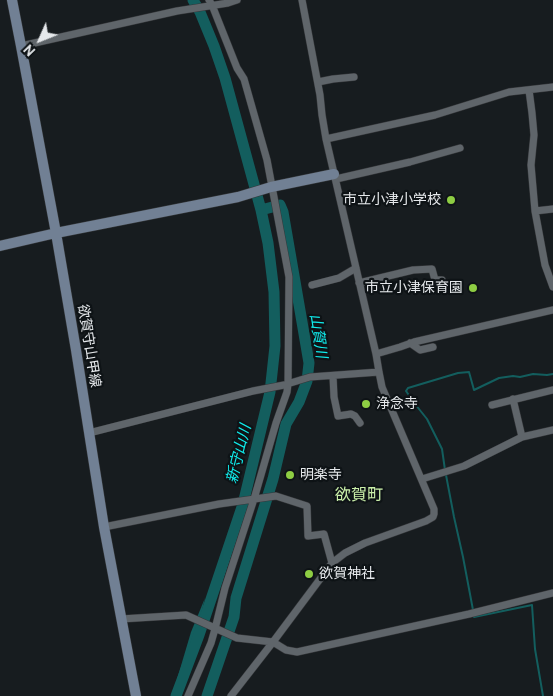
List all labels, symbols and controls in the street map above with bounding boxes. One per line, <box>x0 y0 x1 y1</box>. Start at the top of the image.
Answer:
north arrow <box>15 15 65 65</box>
text: N <box>19 41 39 60</box>
place label: 市立小津小学校 <box>343 192 441 208</box>
marker: 市立小津小学校 <box>445 194 457 206</box>
place label: 市立小津保育園 <box>365 280 463 296</box>
marker: 市立小津保育園 <box>467 282 479 294</box>
street label: 欲賀守山甲線 <box>74 303 104 389</box>
water label: 山賀川 <box>306 312 330 360</box>
place label: 浄念寺 <box>376 396 418 412</box>
marker: 浄念寺 <box>360 398 372 410</box>
water label: 新守山川 <box>223 423 255 485</box>
place label: 明楽寺 <box>300 467 342 483</box>
marker: 明楽寺 <box>284 469 296 481</box>
district label: 欲賀町 <box>335 485 383 505</box>
place label: 欲賀神社 <box>319 566 375 582</box>
marker: 欲賀神社 <box>303 568 315 580</box>

